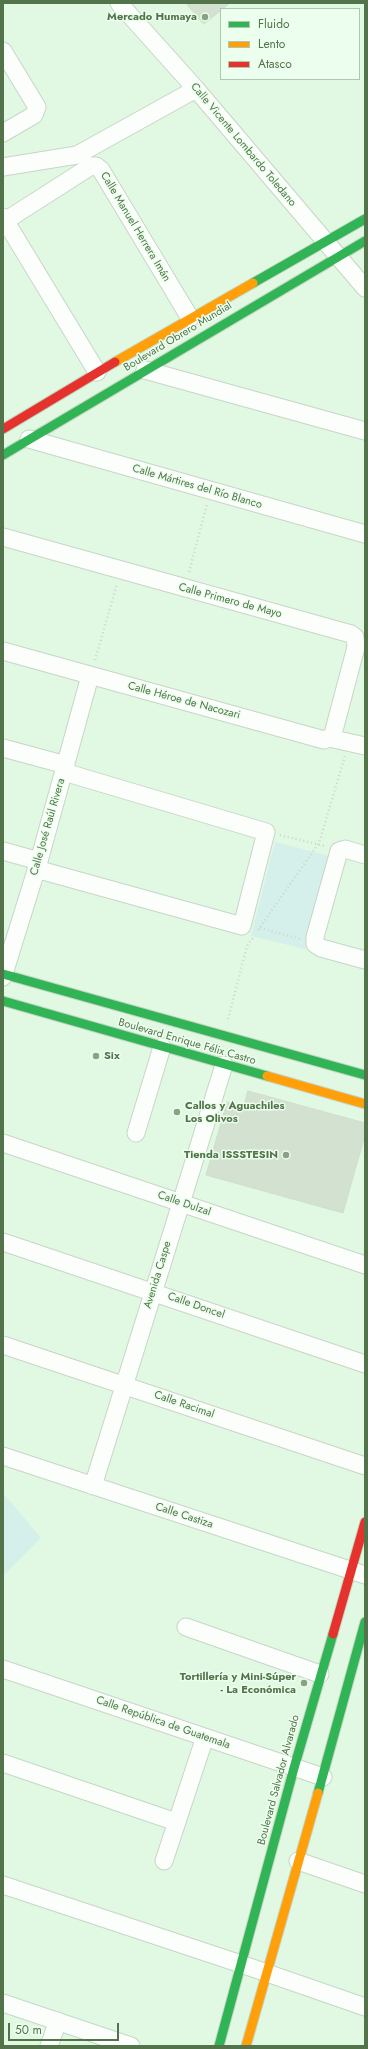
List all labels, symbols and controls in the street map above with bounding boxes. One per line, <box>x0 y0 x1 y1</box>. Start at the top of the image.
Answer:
legend <box>220 8 360 80</box>
place label: Mercado Humaya <box>107 10 197 24</box>
marker: Mercado Humaya <box>200 12 210 22</box>
text: Fluido <box>258 15 290 33</box>
text: Lento <box>258 35 285 53</box>
text: Atasco <box>258 55 292 73</box>
street label: Calle Vicente Lombardo Toledano <box>187 81 299 209</box>
street label: Calle Manuel Herrera Imán <box>97 170 173 284</box>
street label: Boulevard Obrero Mundial <box>121 299 235 375</box>
street label: Calle Mártires del Río Blanco <box>131 462 263 512</box>
street label: Calle Primero de Mayo <box>177 581 283 621</box>
street label: Calle Héroe de Nacozari <box>126 680 242 722</box>
street label: Calle José Raúl Rivera <box>28 777 68 877</box>
street label: Boulevard Enrique Félix Castro <box>117 1016 257 1068</box>
place label: Six <box>104 1049 120 1063</box>
marker: Six <box>91 1051 101 1061</box>
place label: Callos y Aguachiles Los Olivos <box>185 1099 284 1125</box>
marker: Callos y Aguachiles Los Olivos <box>172 1107 182 1117</box>
place label: Tienda ISSSTESIN <box>184 1148 278 1162</box>
marker: Tienda ISSSTESIN <box>281 1150 291 1160</box>
street label: Calle Dulzal <box>156 1189 212 1219</box>
street label: Avenida Caspe <box>141 1240 175 1310</box>
street label: Calle Doncel <box>166 1290 226 1322</box>
street label: Calle Racimal <box>152 1389 216 1421</box>
street label: Calle Castiza <box>153 1500 215 1532</box>
place label: Tortillería y Mini-Súper - La Económica <box>180 1670 296 1696</box>
marker: Tortillería y Mini-Súper - La Económica <box>299 1678 309 1688</box>
street label: Calle República de Guatemala <box>94 1694 232 1752</box>
street label: Boulevard Salvador Alvarado <box>255 1714 303 1846</box>
scale bar <box>10 2015 121 2041</box>
text: 50 m <box>15 2021 42 2039</box>

